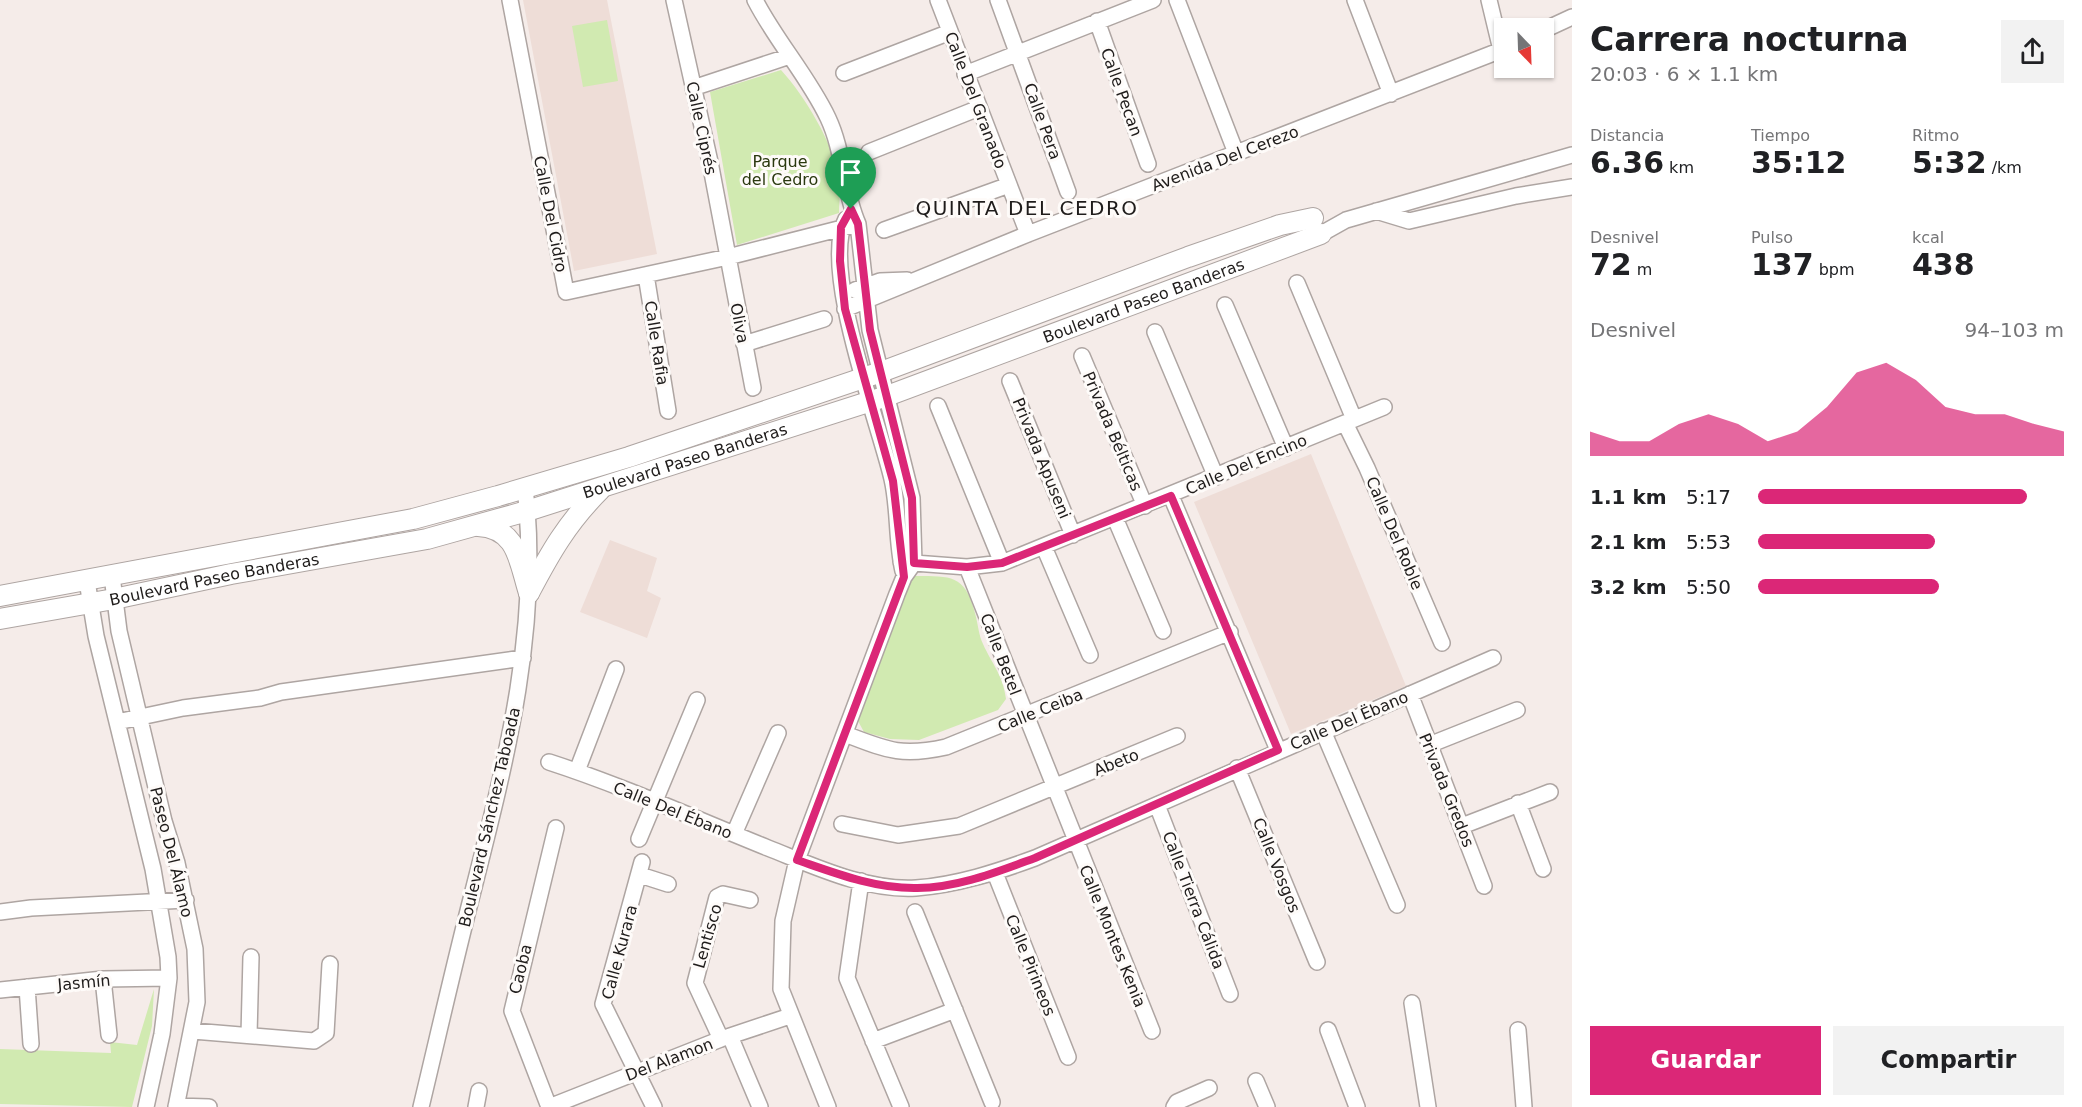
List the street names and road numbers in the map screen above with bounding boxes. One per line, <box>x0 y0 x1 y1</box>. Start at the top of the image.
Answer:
street label: Calle Del Granado <box>941 29 1010 171</box>
street label: Calle Pecan <box>1097 45 1146 139</box>
street label: Calle Ciprés <box>682 80 721 177</box>
street label: Calle Pera <box>1020 80 1065 162</box>
street label: Avenida Del Cerezo <box>1149 122 1301 195</box>
street label: Calle Del Cidro <box>530 154 571 274</box>
street label: Boulevard Paseo Banderas <box>1040 254 1247 347</box>
street label: Calle Rafia <box>640 299 673 387</box>
street label: Oliva <box>726 301 753 345</box>
street label: Privada Bélticas <box>1079 369 1146 494</box>
street label: Privada Apuseni <box>1009 395 1074 521</box>
street label: Boulevard Paseo Banderas <box>580 420 790 503</box>
street label: Calle Del Encino <box>1183 430 1310 499</box>
street label: Calle Del Roble <box>1362 474 1427 593</box>
street label: Boulevard Paseo Banderas <box>108 549 321 610</box>
street label: Calle Betel <box>976 611 1025 698</box>
street label: Calle Ceiba <box>995 685 1086 736</box>
street label: Calle Del Ëbano <box>1287 687 1411 754</box>
street label: Boulevard Sánchez Taboada <box>455 705 524 929</box>
street label: Privada Gredos <box>1415 730 1478 850</box>
street label: Abeto <box>1091 745 1142 780</box>
street label: Calle Del Ébano <box>611 778 735 843</box>
street label: Paseo Del Álamo <box>146 785 197 919</box>
street label: Calle Vosgos <box>1249 815 1304 916</box>
street label: Calle Tierra Cálida <box>1159 829 1229 972</box>
street label: Calle Montes Kenia <box>1075 862 1150 1010</box>
street label: Lentisco <box>689 902 726 971</box>
street label: Calle Kurara <box>598 903 641 1002</box>
street label: Calle Pirineos <box>1002 912 1060 1019</box>
street label: Caoba <box>505 942 536 996</box>
street label: Jasmín <box>56 971 111 994</box>
street label: Del Alamon <box>623 1034 716 1085</box>

